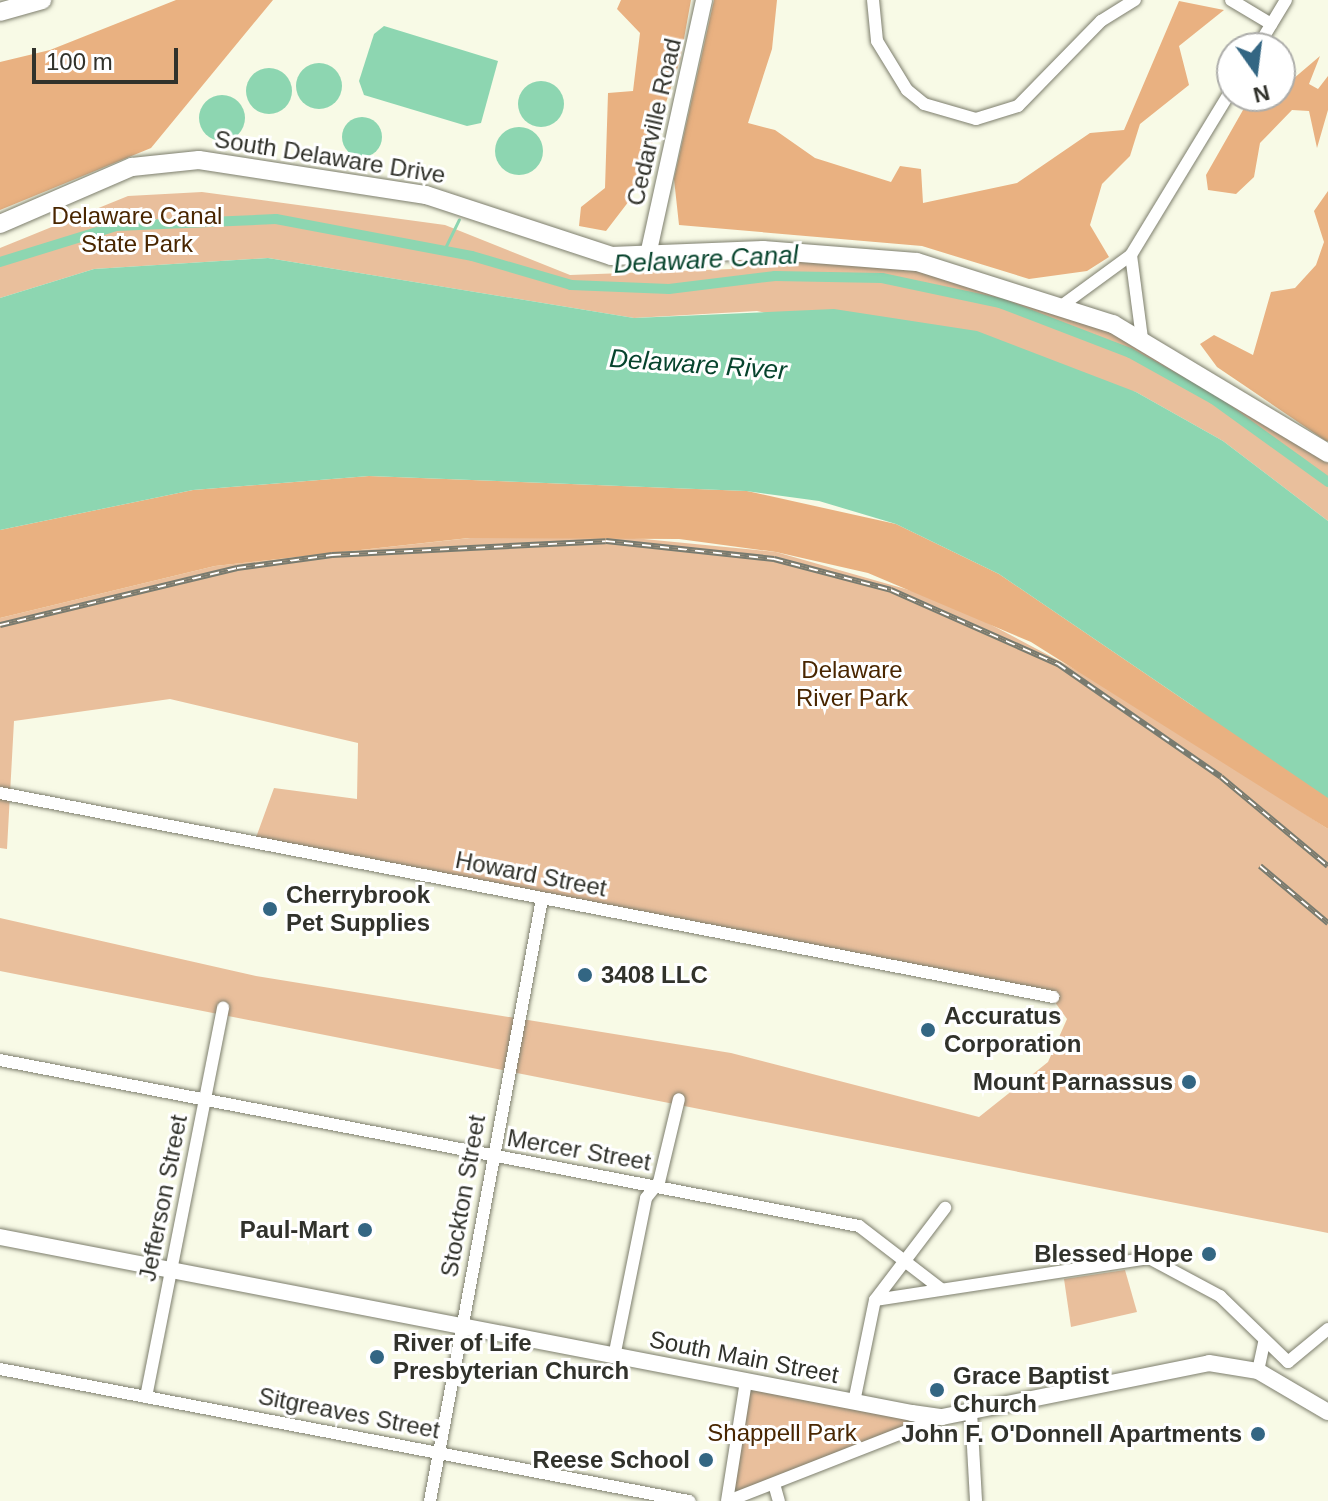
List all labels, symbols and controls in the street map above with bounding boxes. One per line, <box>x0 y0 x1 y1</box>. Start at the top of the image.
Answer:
scale bar <box>36 32 182 82</box>
north arrow <box>1216 32 1296 112</box>
street label: Cedarville Road <box>621 36 687 208</box>
text: 100 m <box>46 48 113 75</box>
text: N <box>1251 80 1272 108</box>
street label: South Delaware Drive <box>212 125 448 189</box>
park label: Delaware Canal State Park <box>52 202 222 258</box>
water label: Delaware Canal <box>613 240 799 280</box>
water label: Delaware River <box>608 343 788 387</box>
park label: Delaware River Park <box>796 656 908 712</box>
street label: Howard Street <box>453 845 609 903</box>
place label: Cherrybrook Pet Supplies <box>286 881 430 937</box>
marker: Cherrybrook Pet Supplies <box>261 900 279 918</box>
place label: 3408 LLC <box>601 961 708 989</box>
marker: 3408 LLC <box>576 966 594 984</box>
place label: Accuratus Corporation <box>944 1002 1081 1058</box>
marker: Accuratus Corporation <box>919 1021 937 1039</box>
place label: Mount Parnassus <box>973 1068 1173 1096</box>
marker: Mount Parnassus <box>1180 1073 1198 1091</box>
street label: Jefferson Street <box>133 1112 193 1284</box>
street label: Stockton Street <box>435 1113 491 1279</box>
street label: Mercer Street <box>505 1123 653 1177</box>
place label: Paul-Mart <box>240 1216 349 1244</box>
marker: Paul-Mart <box>356 1221 374 1239</box>
place label: Blessed Hope <box>1034 1240 1193 1268</box>
marker: Blessed Hope <box>1200 1245 1218 1263</box>
street label: South Main Street <box>647 1325 841 1389</box>
place label: River of Life Presbyterian Church <box>393 1329 629 1385</box>
marker: River of Life Presbyterian Church <box>368 1348 386 1366</box>
place label: Grace Baptist Church <box>953 1362 1109 1418</box>
street label: Sitgreaves Street <box>256 1381 442 1445</box>
marker: Grace Baptist Church <box>928 1381 946 1399</box>
park label: Shappell Park <box>707 1419 857 1447</box>
place label: John F. O'Donnell Apartments <box>900 1420 1242 1448</box>
marker: John F. O'Donnell Apartments <box>1249 1425 1267 1443</box>
place label: Reese School <box>533 1446 690 1474</box>
marker: Reese School <box>697 1451 715 1469</box>

